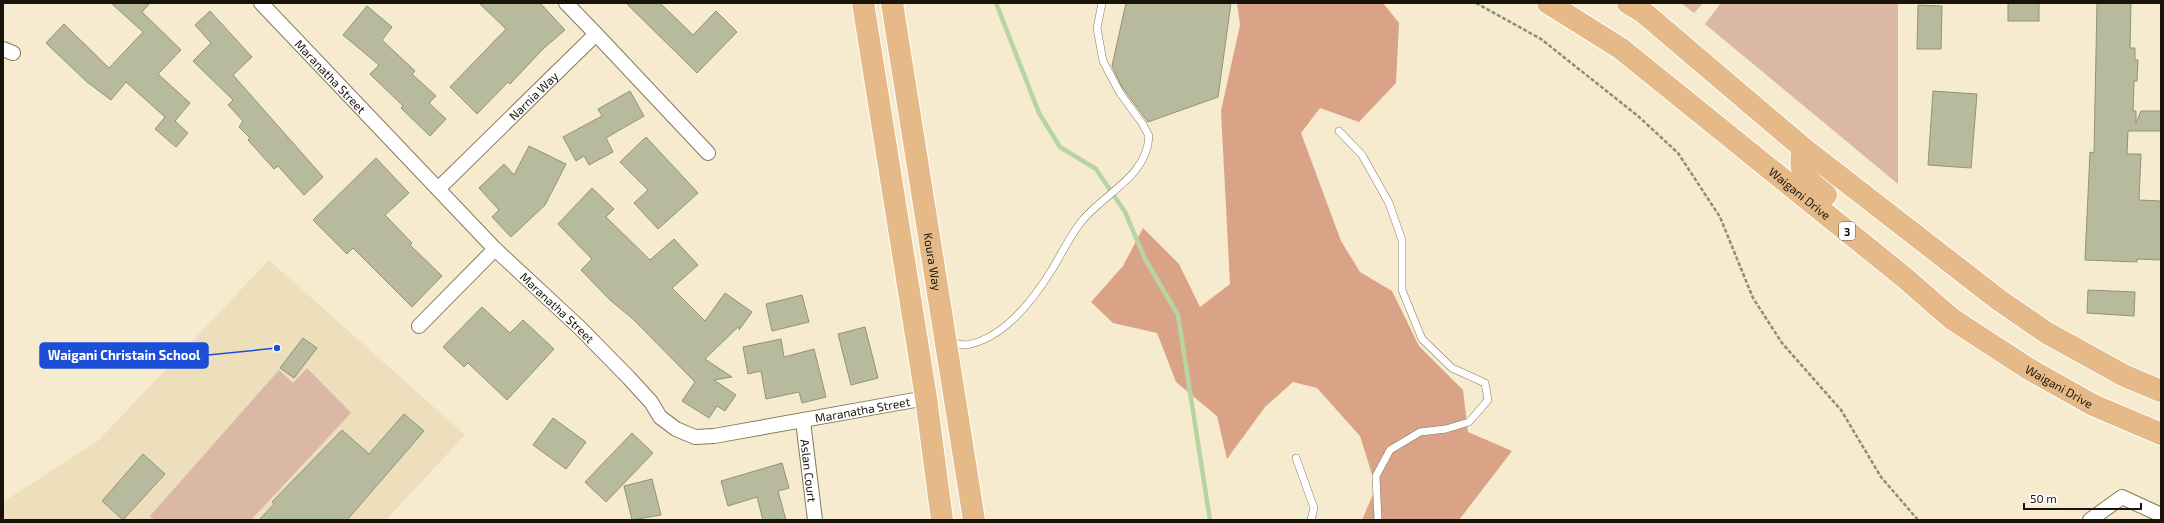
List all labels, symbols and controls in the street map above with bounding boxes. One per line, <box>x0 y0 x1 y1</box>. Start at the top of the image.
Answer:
street label: Maranatha Street <box>292 36 369 116</box>
street label: Narnia Way <box>506 68 561 123</box>
street label: Waigani Drive <box>1766 164 1834 222</box>
road number: 3 <box>1839 222 1855 240</box>
street label: Koura Way <box>922 232 945 292</box>
street label: Maranatha Street <box>518 269 598 346</box>
callout: Waigani Christain School <box>40 343 208 368</box>
text: Waigani Christain School <box>48 347 201 363</box>
street label: Waigani Drive <box>2023 361 2095 411</box>
street label: Maranatha Street <box>814 394 911 425</box>
street label: Aslan Court <box>798 438 820 503</box>
scale bar <box>2024 485 2141 511</box>
text: 50 m <box>2030 491 2057 505</box>

